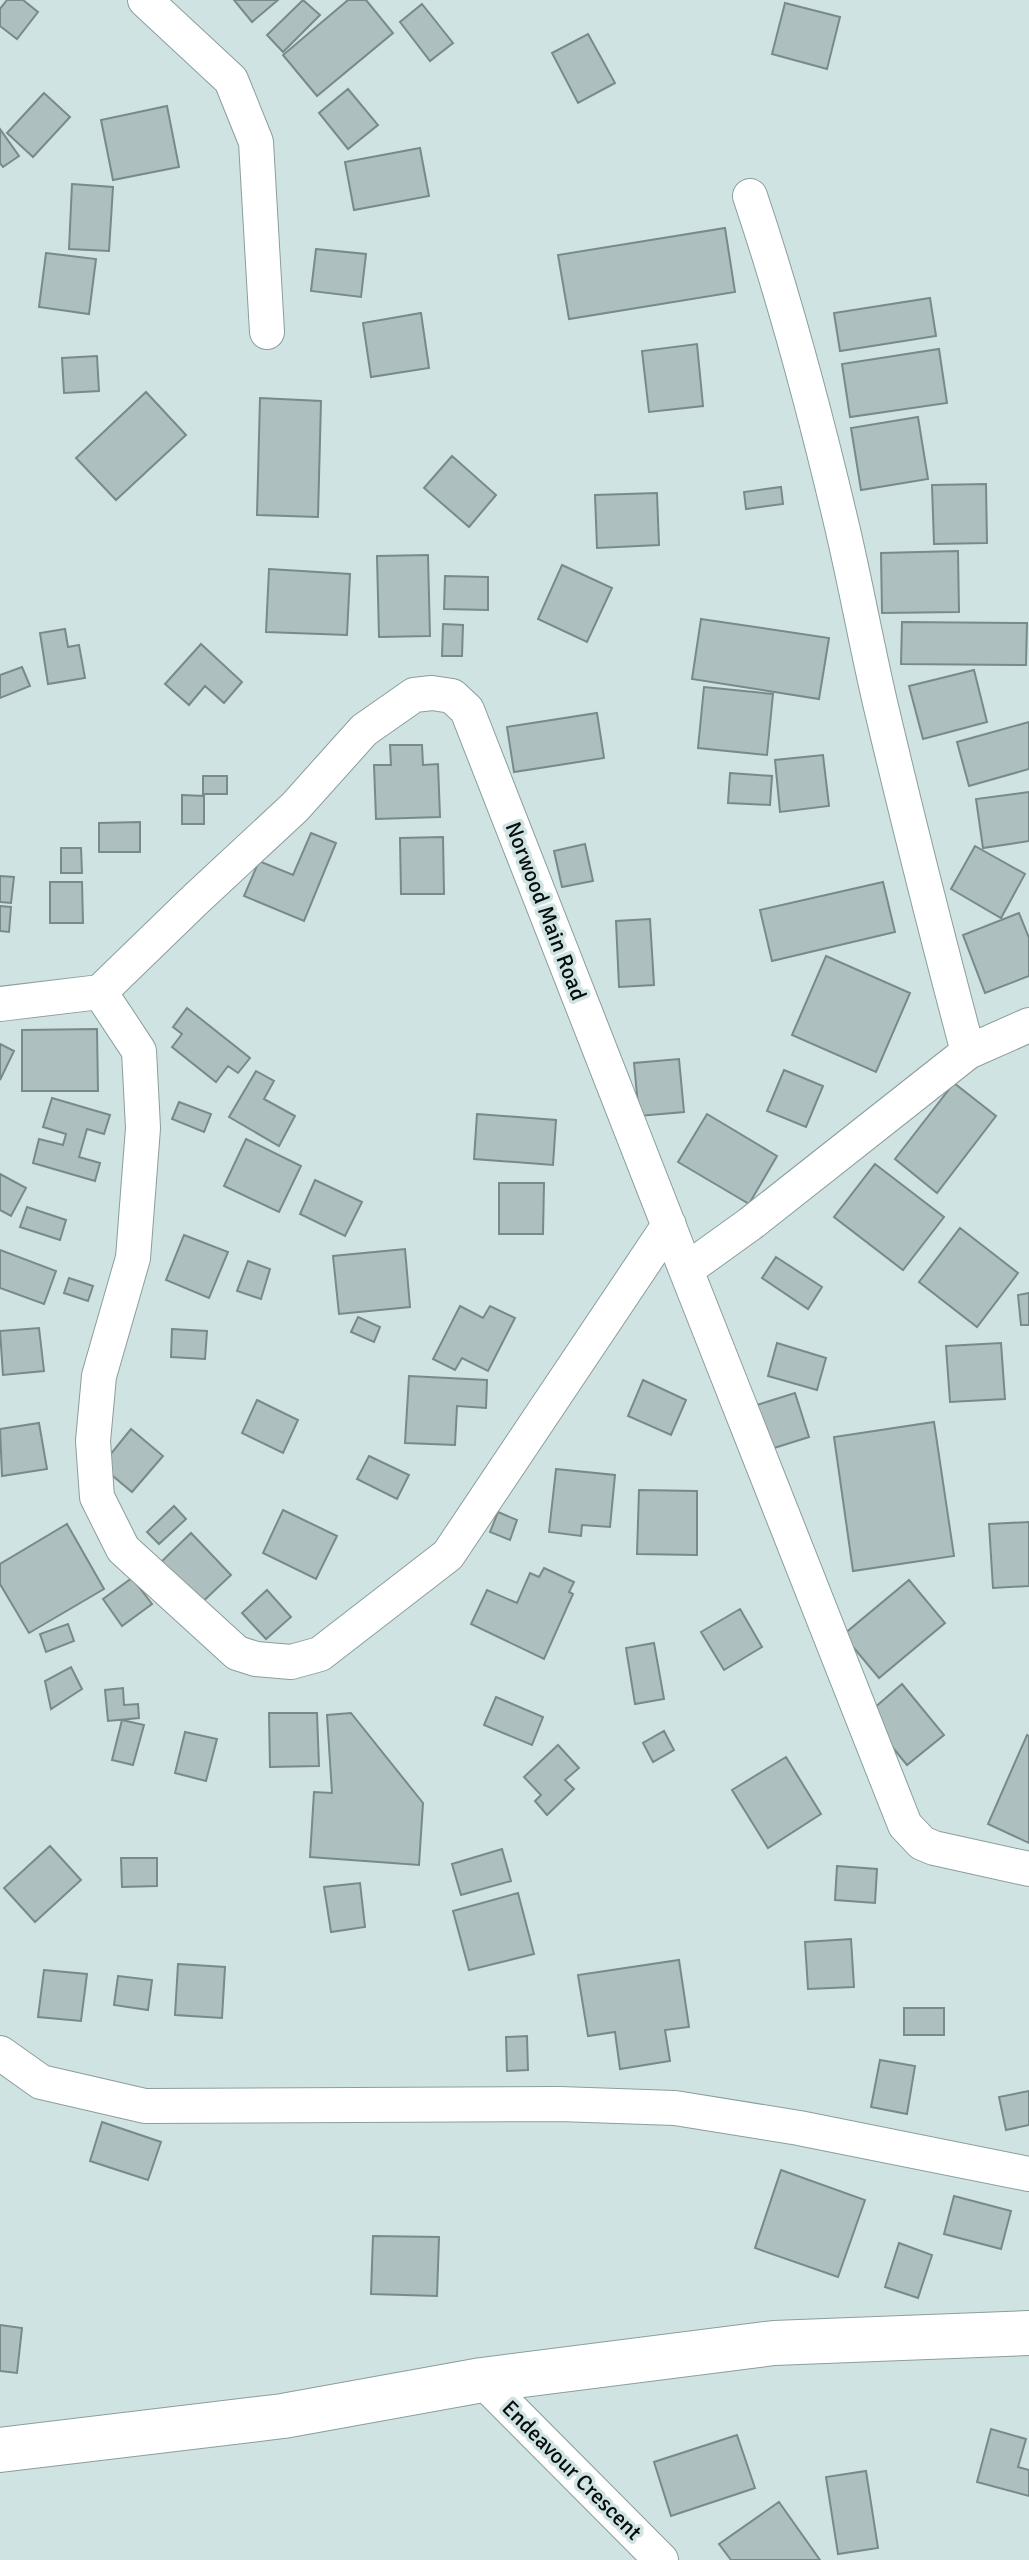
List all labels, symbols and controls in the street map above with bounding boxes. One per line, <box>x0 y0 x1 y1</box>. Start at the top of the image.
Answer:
street label: Norwood Main Road <box>500 818 592 1004</box>
street label: Endeavour Crescent <box>496 2394 648 2546</box>

